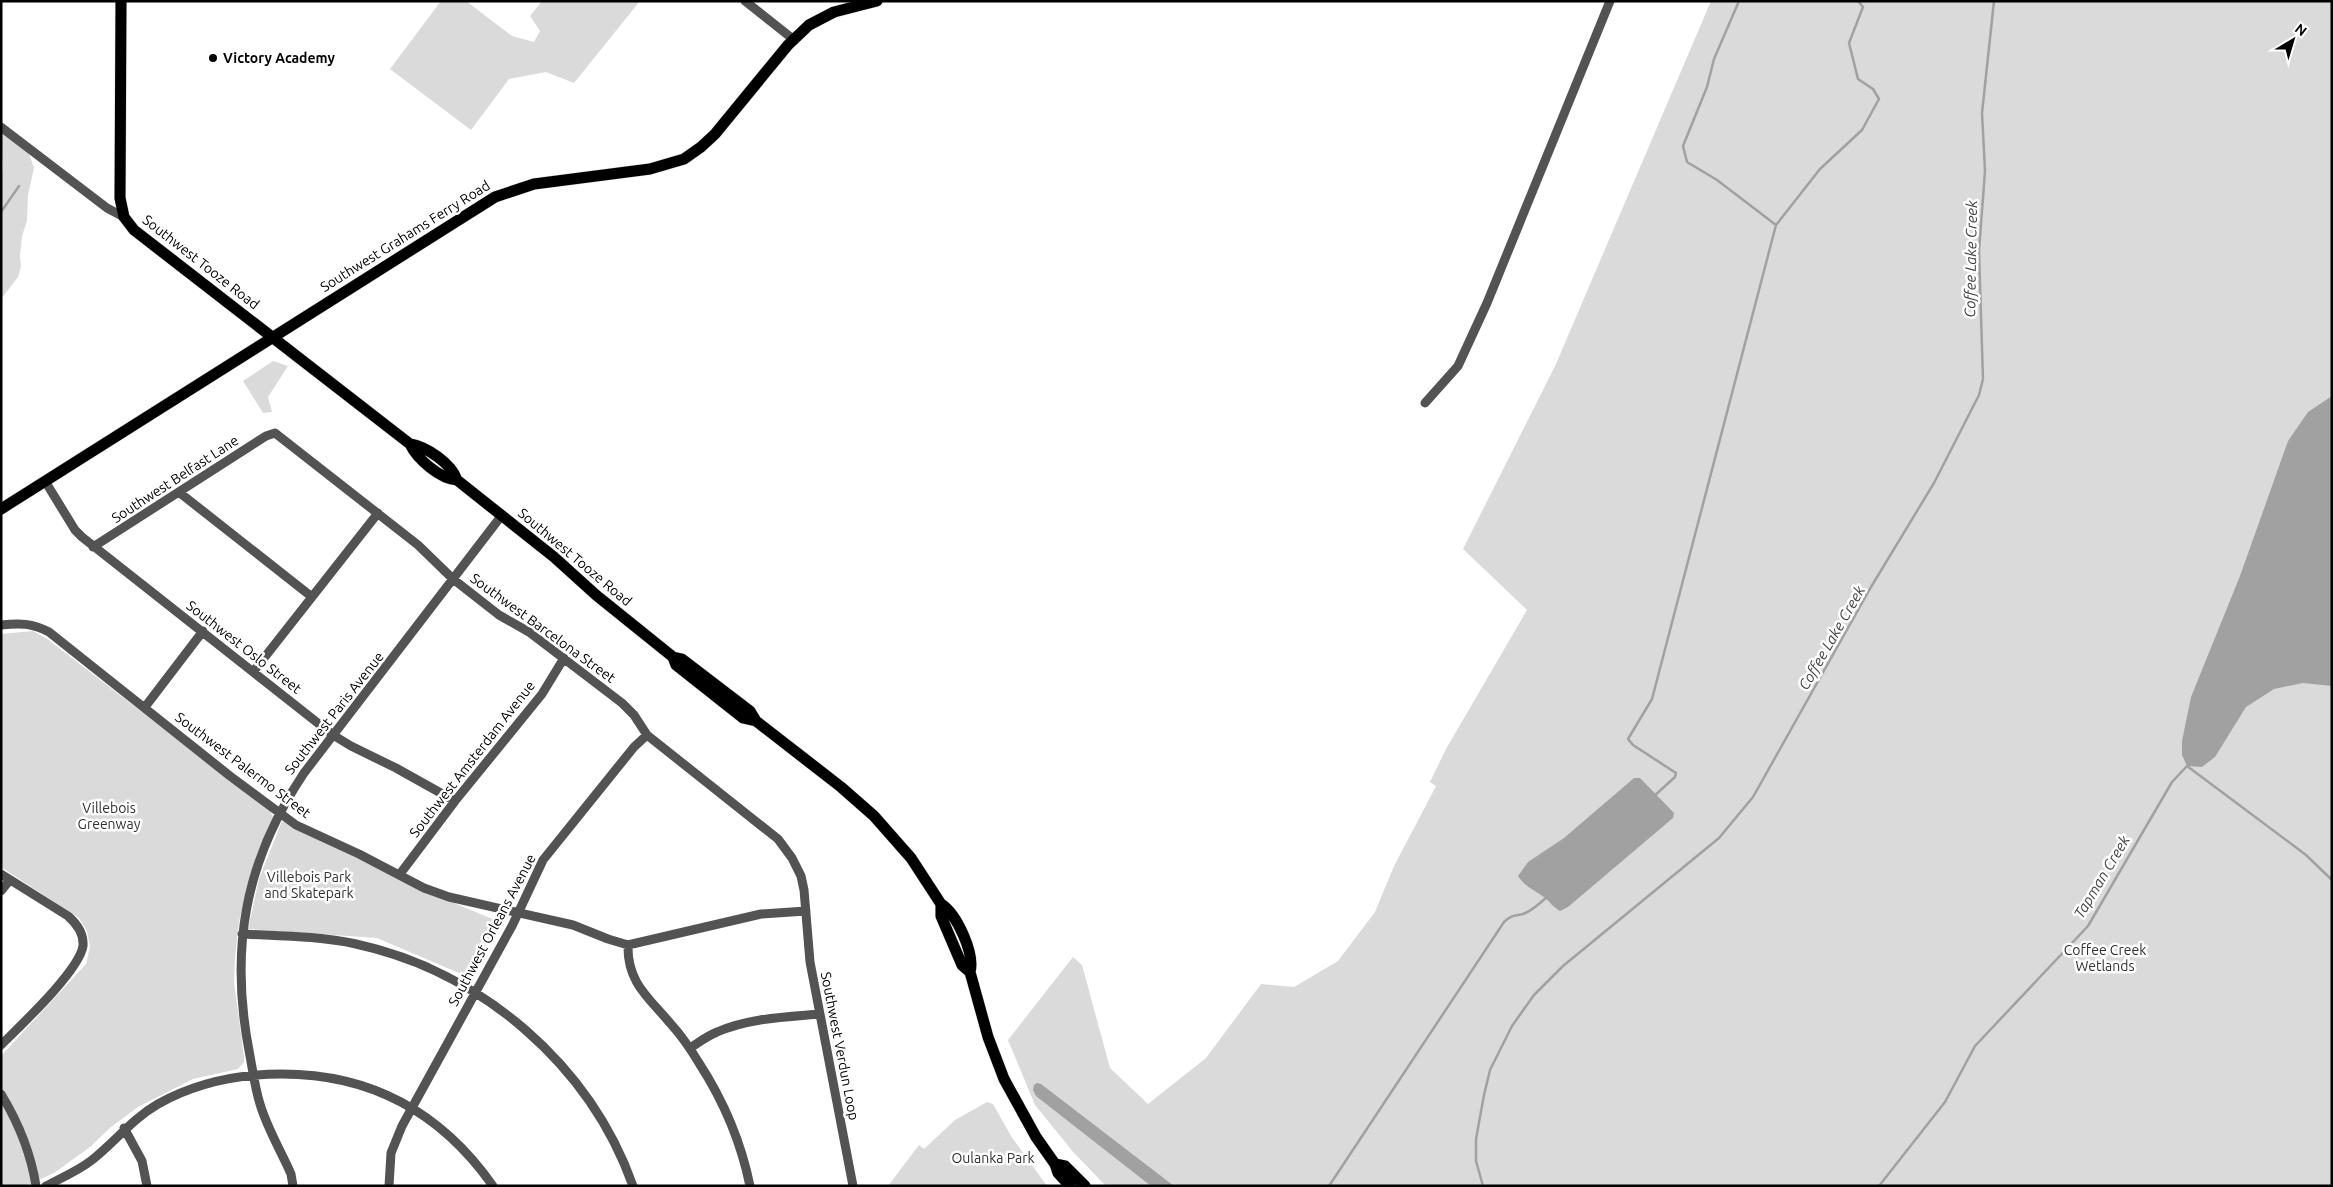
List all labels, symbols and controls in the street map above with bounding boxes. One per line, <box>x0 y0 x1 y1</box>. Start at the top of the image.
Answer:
north arrow <box>2268 15 2318 65</box>
text: N <box>2292 20 2310 39</box>
place label: Victory Academy <box>223 50 336 66</box>
marker: Victory Academy <box>207 52 219 64</box>
street label: Southwest Grahams Ferry Road <box>317 177 493 295</box>
water label: Coffee Lake Creek <box>1961 200 1980 318</box>
street label: Southwest Tooze Road <box>140 212 262 312</box>
street label: Southwest Belfast Lane <box>109 432 241 526</box>
street label: Southwest Tooze Road <box>515 505 635 609</box>
street label: Southwest Barcelona Street <box>467 570 619 686</box>
water label: Coffee Lake Creek <box>1795 582 1868 693</box>
street label: Southwest Oslo Street <box>183 597 305 697</box>
street label: Southwest Paris Avenue <box>281 649 387 777</box>
street label: Southwest Amsterdam Avenue <box>406 678 538 840</box>
street label: Southwest Palermo Street <box>172 709 314 821</box>
park label: Villebois Greenway <box>78 800 141 832</box>
water label: Tapman Creek <box>2070 832 2133 921</box>
street label: Southwest Orleans Avenue <box>445 851 539 1009</box>
park label: Villebois Park and Skatepark <box>264 869 354 901</box>
park label: Coffee Creek Wetlands <box>2064 942 2146 974</box>
street label: Southwest Verdun Loop <box>818 970 862 1122</box>
park label: Oulanka Park <box>951 1150 1035 1166</box>

